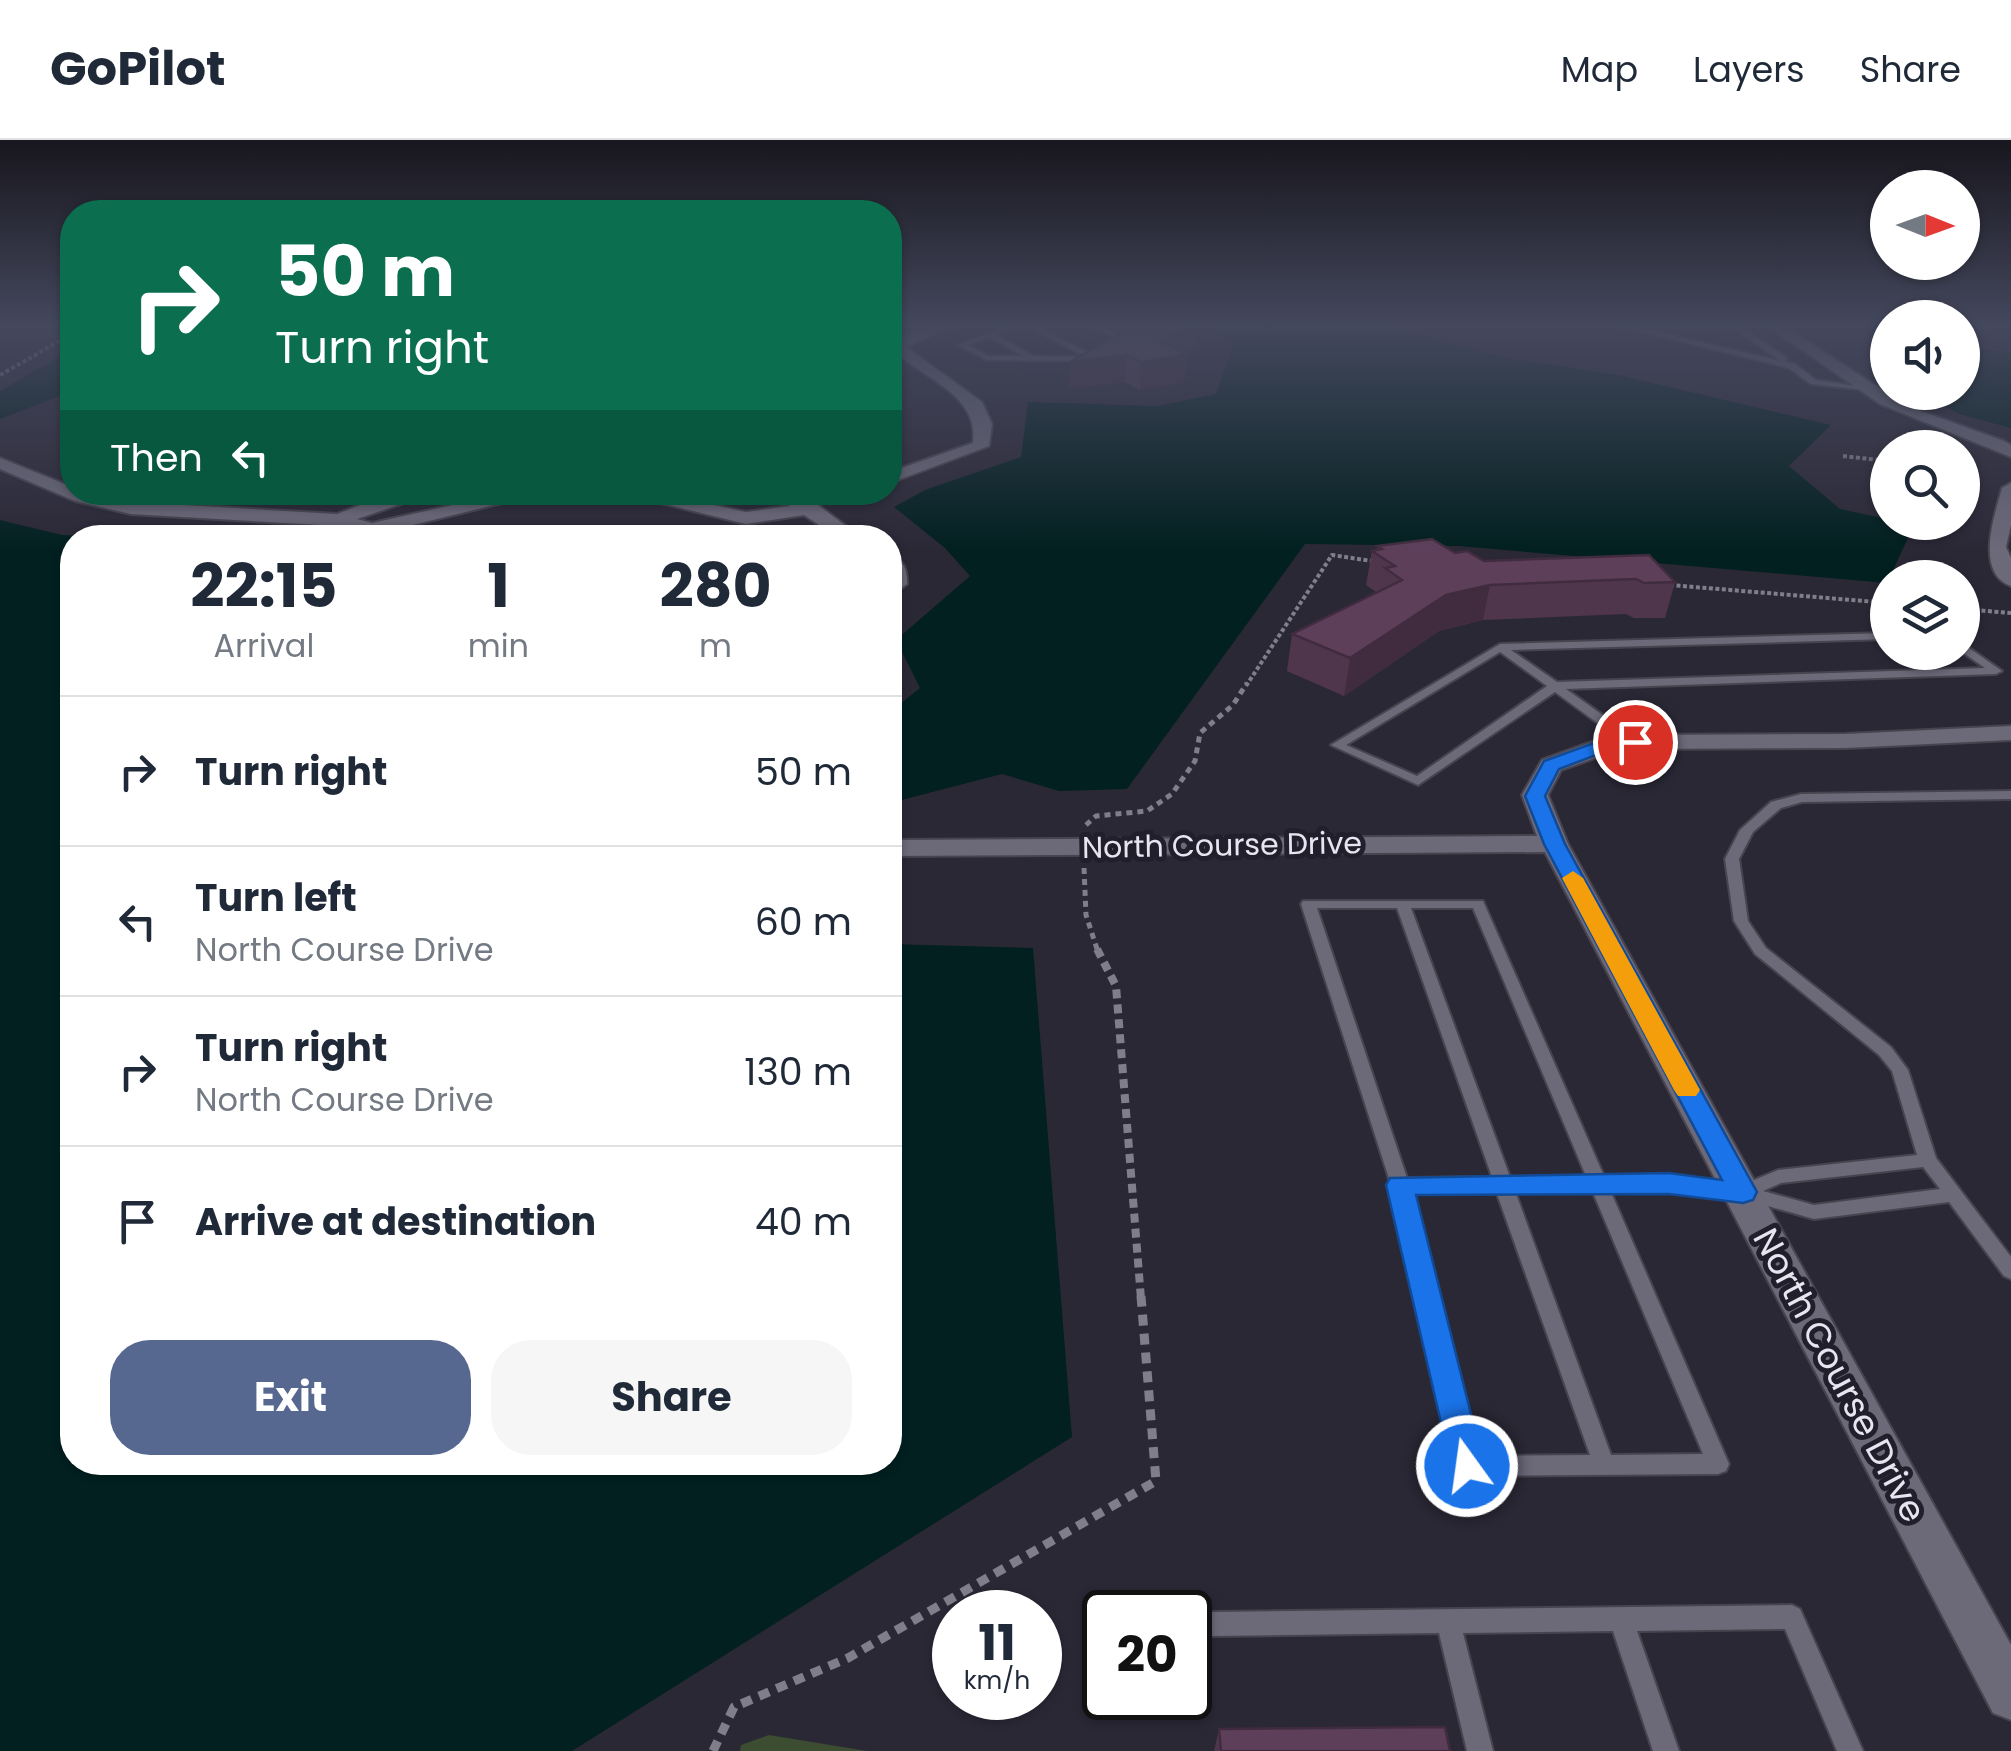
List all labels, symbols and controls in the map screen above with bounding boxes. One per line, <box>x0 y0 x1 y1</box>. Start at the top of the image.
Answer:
text: GoPilot <box>50 35 226 102</box>
text: Map <box>1561 45 1638 94</box>
text: Layers <box>1693 45 1805 94</box>
text: Share <box>1860 45 1961 94</box>
north arrow <box>1870 170 1980 280</box>
map controls <box>1870 170 1980 670</box>
text: 50 m <box>275 222 455 321</box>
icon: right <box>110 240 240 370</box>
button: sound <box>1870 300 1980 410</box>
text: Turn right <box>275 316 489 379</box>
icon: left <box>223 430 278 485</box>
button: search <box>1870 430 1980 540</box>
text: Then <box>110 431 203 484</box>
text: 22:15 <box>190 544 337 628</box>
text: 1 <box>487 544 510 628</box>
text: 280 <box>659 544 772 628</box>
button: layers <box>1870 560 1980 670</box>
text: Arrival <box>213 623 314 668</box>
text: min <box>468 623 529 668</box>
text: m <box>699 623 732 668</box>
pin <box>1593 700 1678 785</box>
icon: arrive <box>1608 715 1663 770</box>
icon: right <box>110 744 165 799</box>
text: Turn right <box>195 745 387 798</box>
text: 50 m <box>755 745 852 798</box>
street label: North Course Drive <box>1082 821 1362 869</box>
text: Turn left <box>195 871 357 924</box>
icon: left <box>110 894 165 949</box>
text: 60 m <box>755 895 852 948</box>
text: North Course Drive <box>195 927 494 972</box>
text: Turn right <box>195 1021 387 1074</box>
icon: right <box>110 1044 165 1099</box>
text: 130 m <box>744 1045 852 1098</box>
text: North Course Drive <box>195 1077 494 1122</box>
icon: arrive <box>110 1194 165 1249</box>
text: Arrive at destination <box>195 1195 596 1248</box>
text: 40 m <box>755 1195 852 1248</box>
street label: North Course Drive <box>1742 1219 1938 1531</box>
button: Exit <box>110 1340 471 1455</box>
button: Share <box>491 1340 852 1455</box>
position arrow <box>1415 1414 1519 1518</box>
speed limit sign: 20 <box>1082 1590 1212 1720</box>
text: 11 <box>978 1607 1016 1678</box>
text: km/h <box>964 1663 1030 1698</box>

